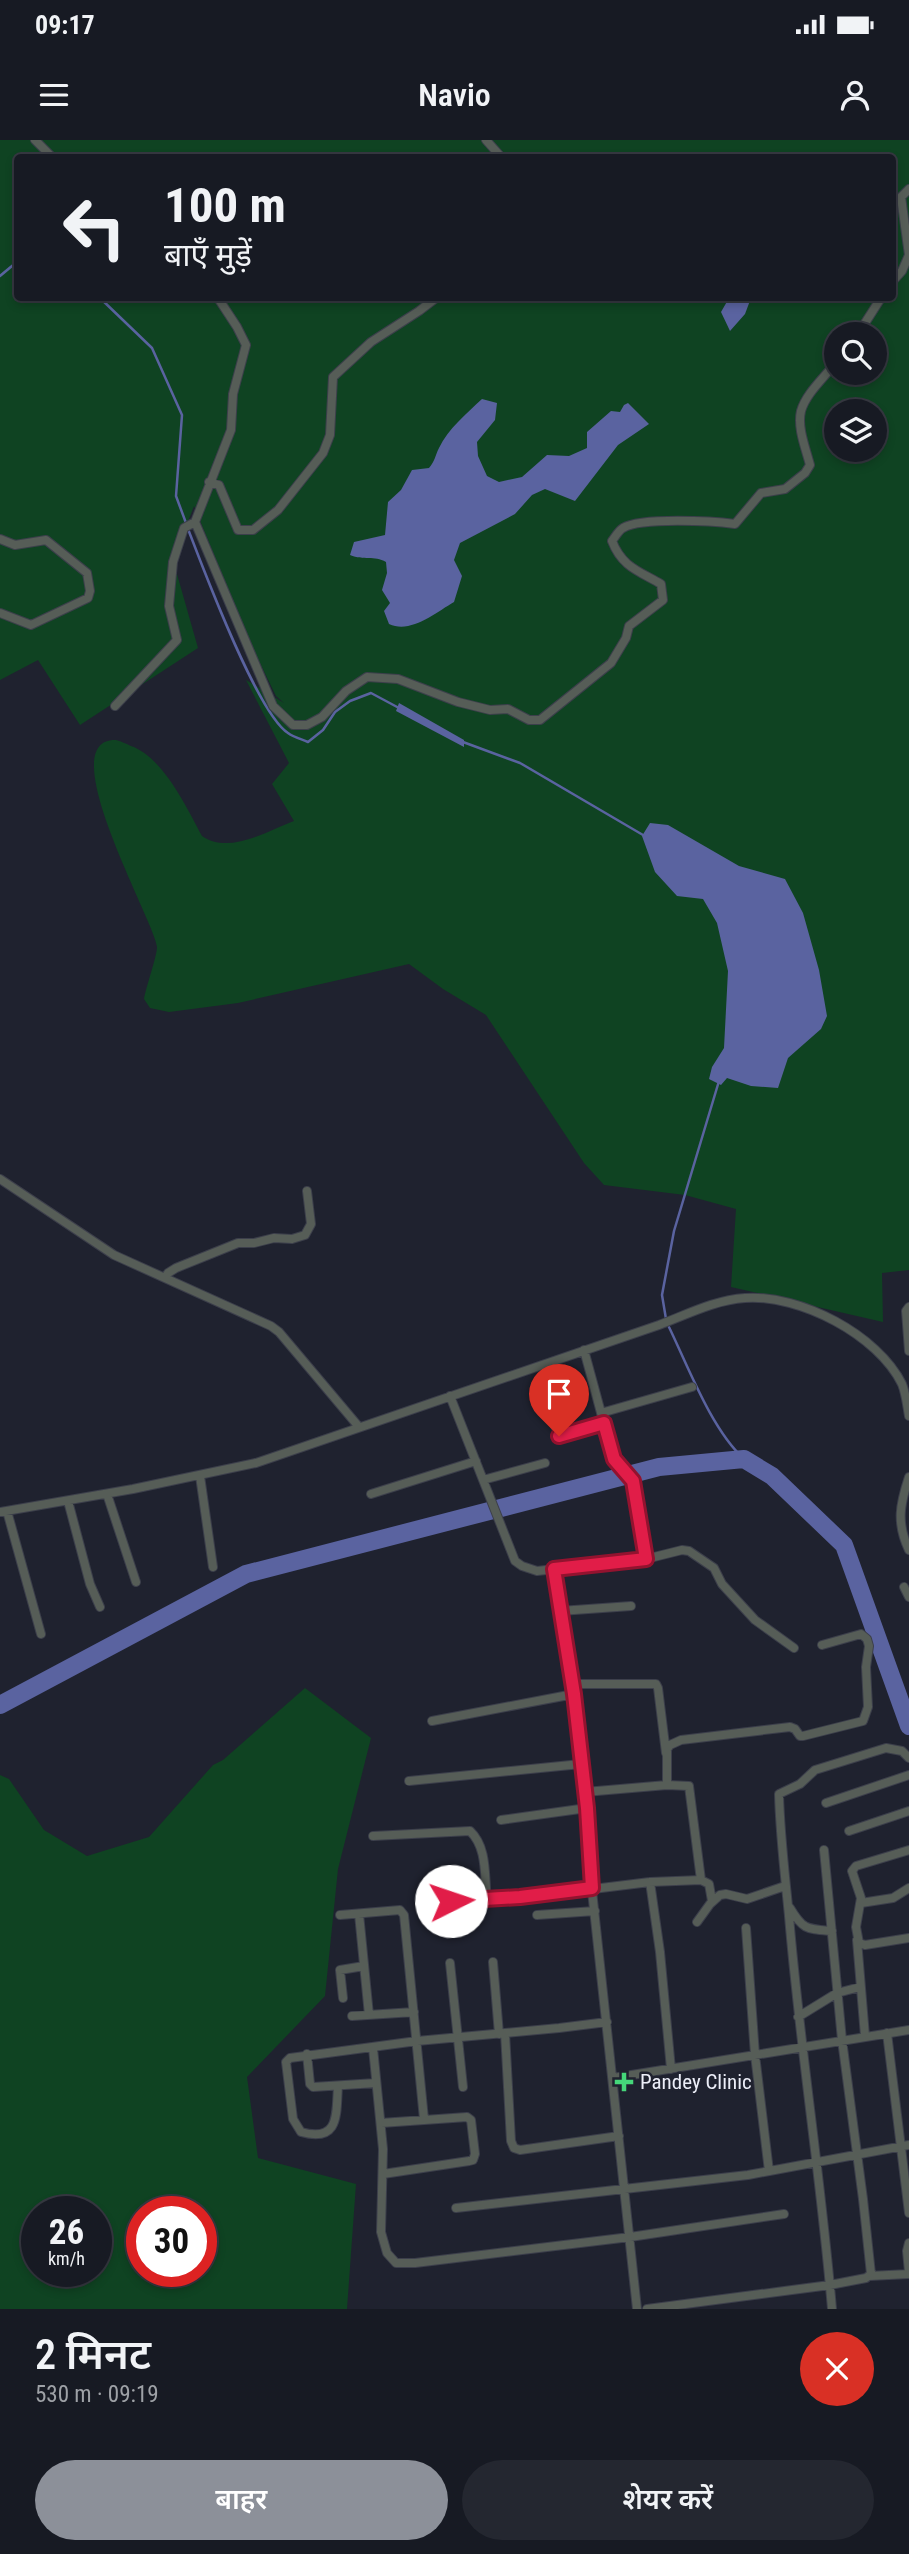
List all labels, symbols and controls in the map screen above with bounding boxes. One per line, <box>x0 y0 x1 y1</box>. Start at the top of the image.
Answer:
text: 09:17 <box>35 10 95 40</box>
icon: menu <box>35 76 73 114</box>
text: Navio <box>418 76 491 114</box>
icon: person <box>836 76 874 114</box>
text: 100 m <box>164 177 286 234</box>
icon: left <box>49 182 140 273</box>
text: बाएँ मुड़ें <box>164 236 252 274</box>
map controls <box>824 322 887 462</box>
button: search <box>824 322 887 385</box>
button: layers <box>824 399 887 462</box>
pin <box>529 1364 589 1436</box>
icon: arrive <box>540 1375 578 1413</box>
position arrow <box>414 1864 488 1938</box>
place label: Pandey Clinic <box>640 2070 752 2094</box>
marker: Pandey Clinic <box>614 2072 634 2092</box>
speed limit sign: 30 <box>126 2196 217 2287</box>
text: 26 <box>49 2212 84 2253</box>
text: km/h <box>48 2248 85 2269</box>
text: 2 मिनट <box>35 2330 151 2379</box>
button: close <box>800 2332 874 2406</box>
text: 530 m · 09:19 <box>35 2381 159 2408</box>
button: बाहर <box>35 2460 448 2540</box>
button: शेयर करें <box>462 2460 874 2540</box>

